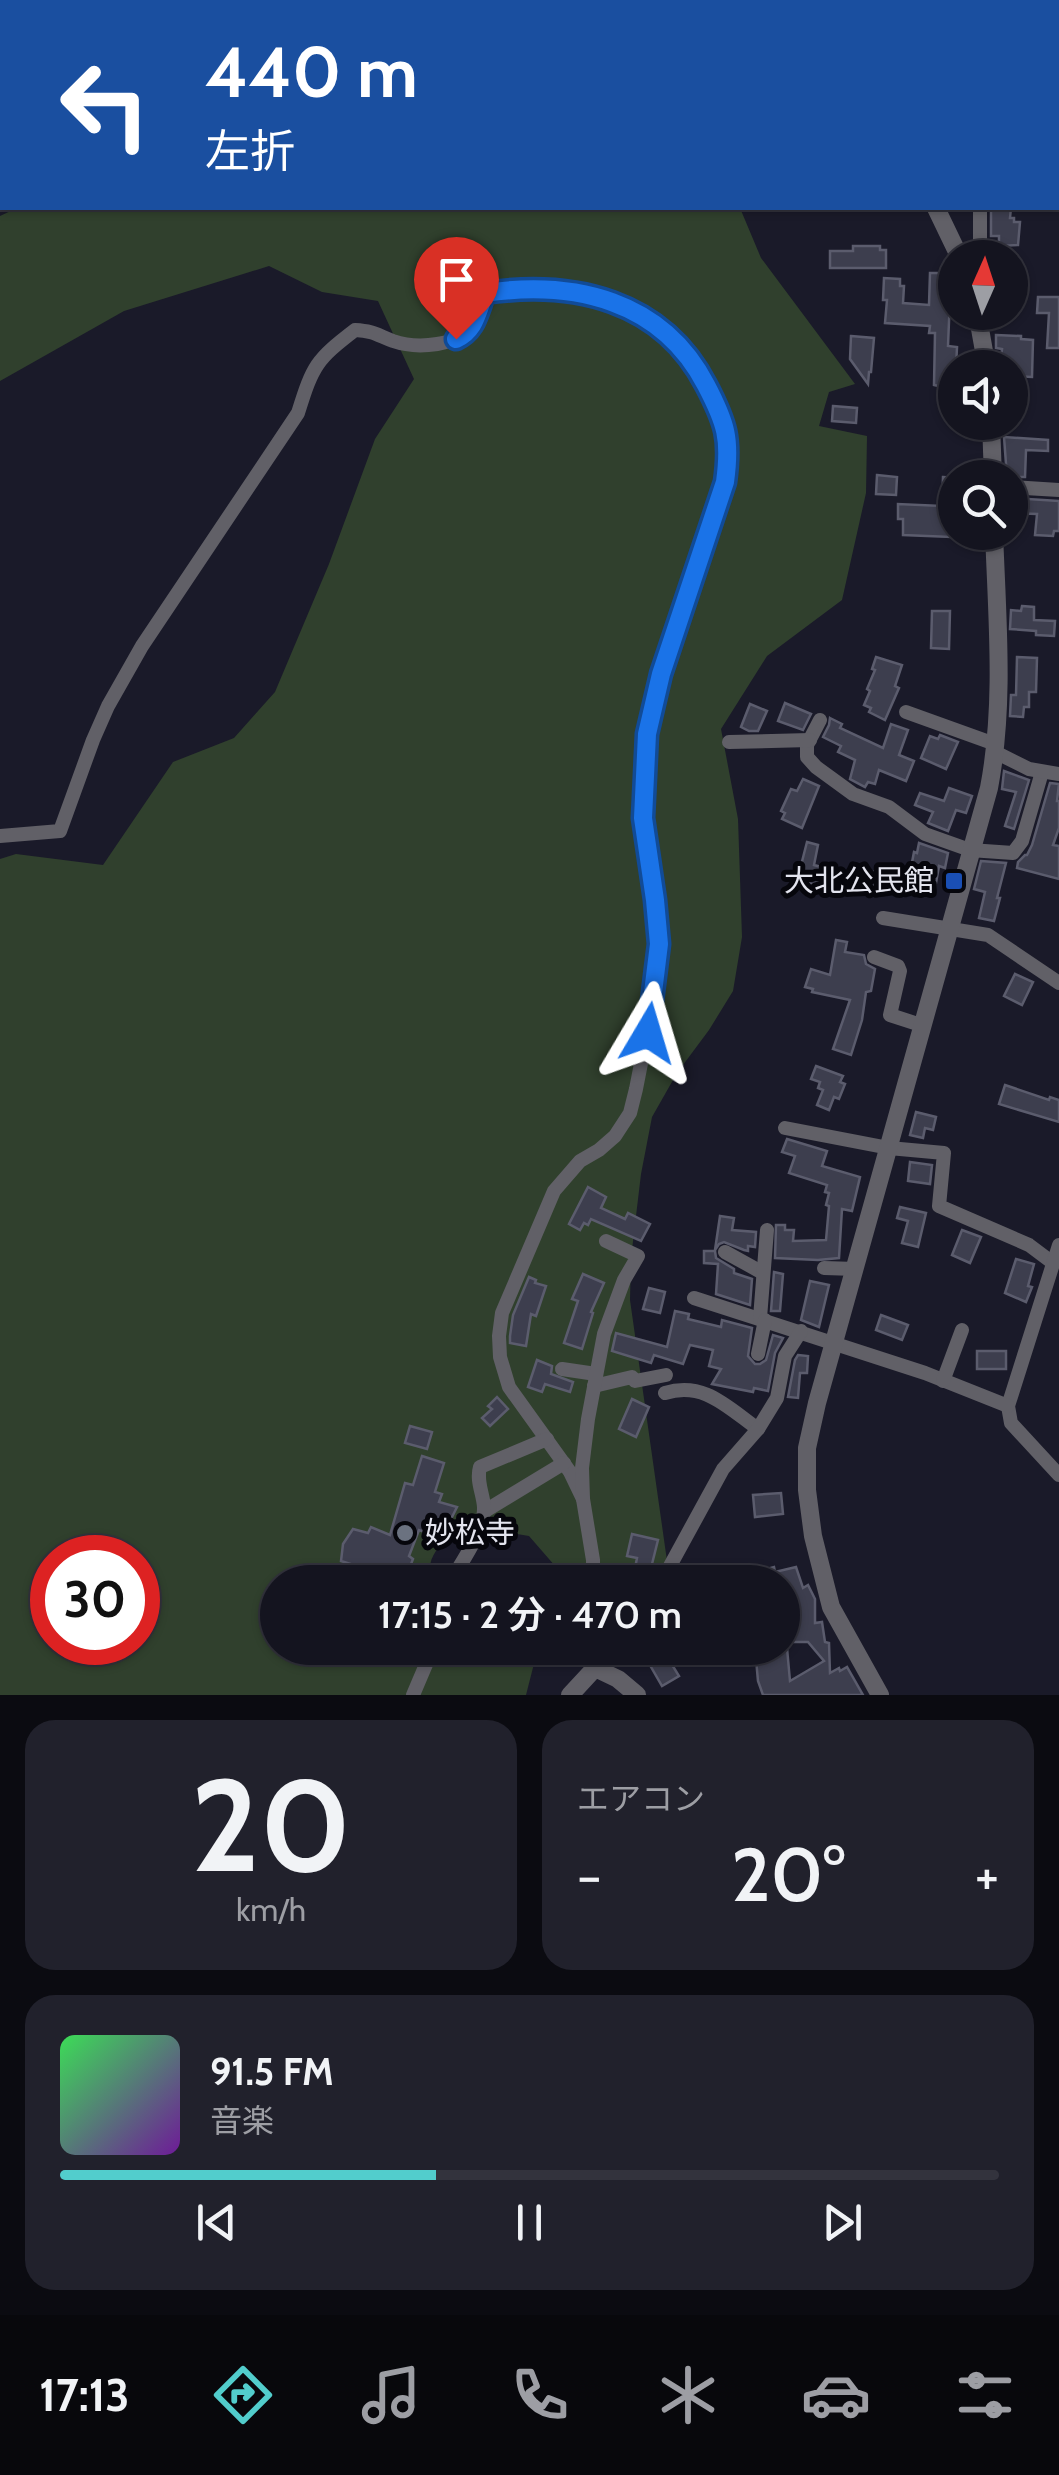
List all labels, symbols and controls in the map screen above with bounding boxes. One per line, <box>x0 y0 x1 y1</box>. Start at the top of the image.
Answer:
text: 440 m <box>205 29 418 115</box>
icon: left <box>40 40 170 170</box>
text: 左折 <box>205 124 295 178</box>
pin <box>414 237 499 340</box>
north arrow <box>938 240 1028 330</box>
map controls <box>938 240 1028 550</box>
icon: arrive <box>429 252 484 307</box>
button: sound <box>938 350 1028 440</box>
button: search <box>938 460 1028 550</box>
place label: 大北公民館 <box>784 862 934 899</box>
marker: 大北公民館 <box>943 870 965 892</box>
position arrow <box>596 981 700 1085</box>
place label: 妙松寺 <box>425 1514 515 1551</box>
marker: 妙松寺 <box>394 1522 416 1544</box>
speed limit sign: 30 <box>30 1535 160 1665</box>
text: 17:15 · 2 分 · 470 m <box>378 1591 682 1638</box>
text: 20 <box>191 1746 351 1904</box>
text: エアコン <box>577 1779 705 1818</box>
text: 20° <box>731 1829 845 1920</box>
text: − <box>577 1842 601 1909</box>
text: + <box>975 1842 999 1909</box>
text: km/h <box>236 1890 306 1929</box>
text: 91.5 FM <box>210 2048 334 2095</box>
text: 音楽 <box>210 2101 274 2140</box>
icon: previous <box>189 2195 244 2250</box>
icon: pause <box>502 2195 557 2250</box>
icon: next <box>815 2195 870 2250</box>
icon: directions <box>208 2360 278 2430</box>
icon: music <box>356 2360 426 2430</box>
icon: phone <box>505 2360 575 2430</box>
icon: climate <box>653 2360 723 2430</box>
icon: car <box>801 2360 871 2430</box>
icon: filters <box>950 2360 1020 2430</box>
text: 17:13 <box>39 2368 130 2422</box>

